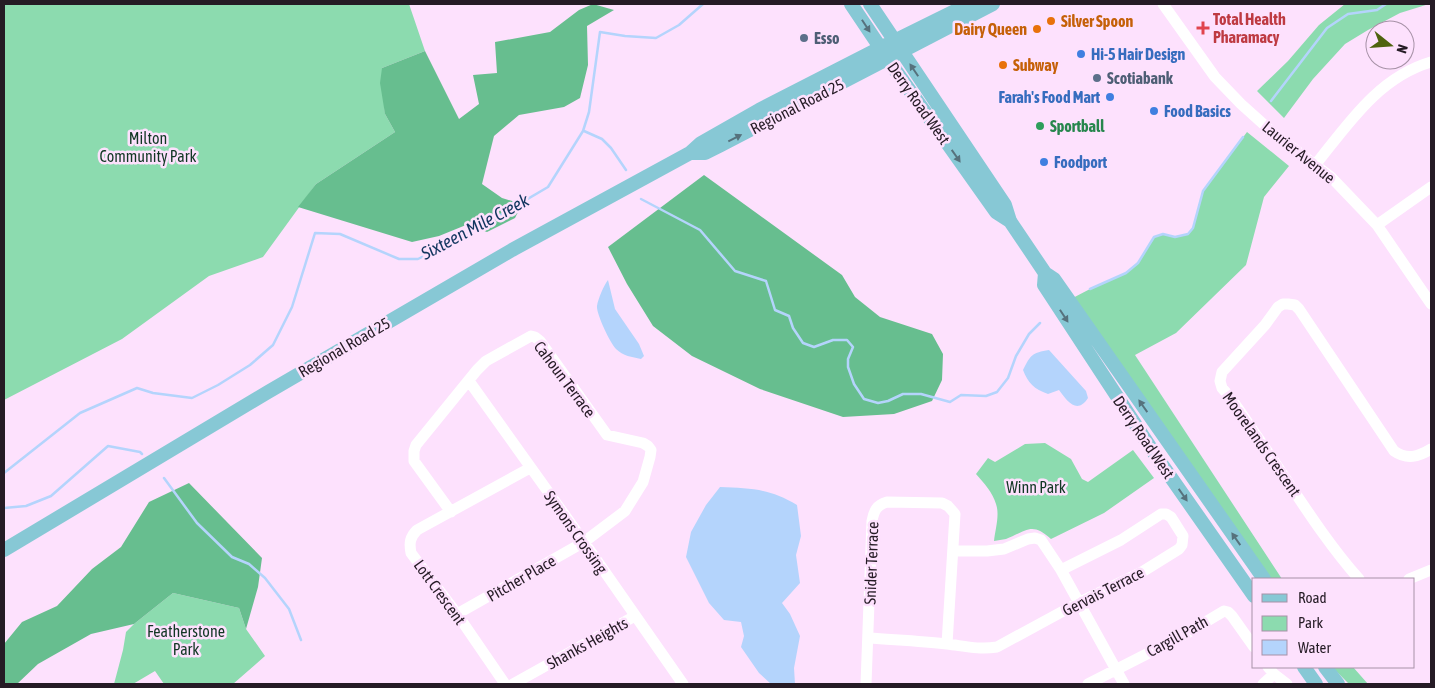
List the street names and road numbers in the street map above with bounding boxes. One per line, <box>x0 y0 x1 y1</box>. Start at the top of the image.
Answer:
street label: Derry Road West <box>883 59 954 148</box>
street label: Regional Road 25 <box>747 75 847 138</box>
street label: Laurier Avenue <box>1259 117 1339 187</box>
street label: Regional Road 25 <box>295 314 393 381</box>
street label: Cahoun Terrace <box>531 337 599 421</box>
street label: Moorelands Crescent <box>1219 388 1305 500</box>
street label: Derry Road West <box>1109 392 1178 483</box>
street label: Symons Crossing <box>540 487 611 577</box>
street label: Snider Terrace <box>861 521 881 605</box>
street label: Pitcher Place <box>483 551 559 605</box>
street label: Lott Crescent <box>411 556 470 628</box>
street label: Gervais Terrace <box>1059 563 1147 619</box>
street label: Cargill Path <box>1143 612 1211 661</box>
street label: Shanks Heights <box>543 613 631 673</box>

